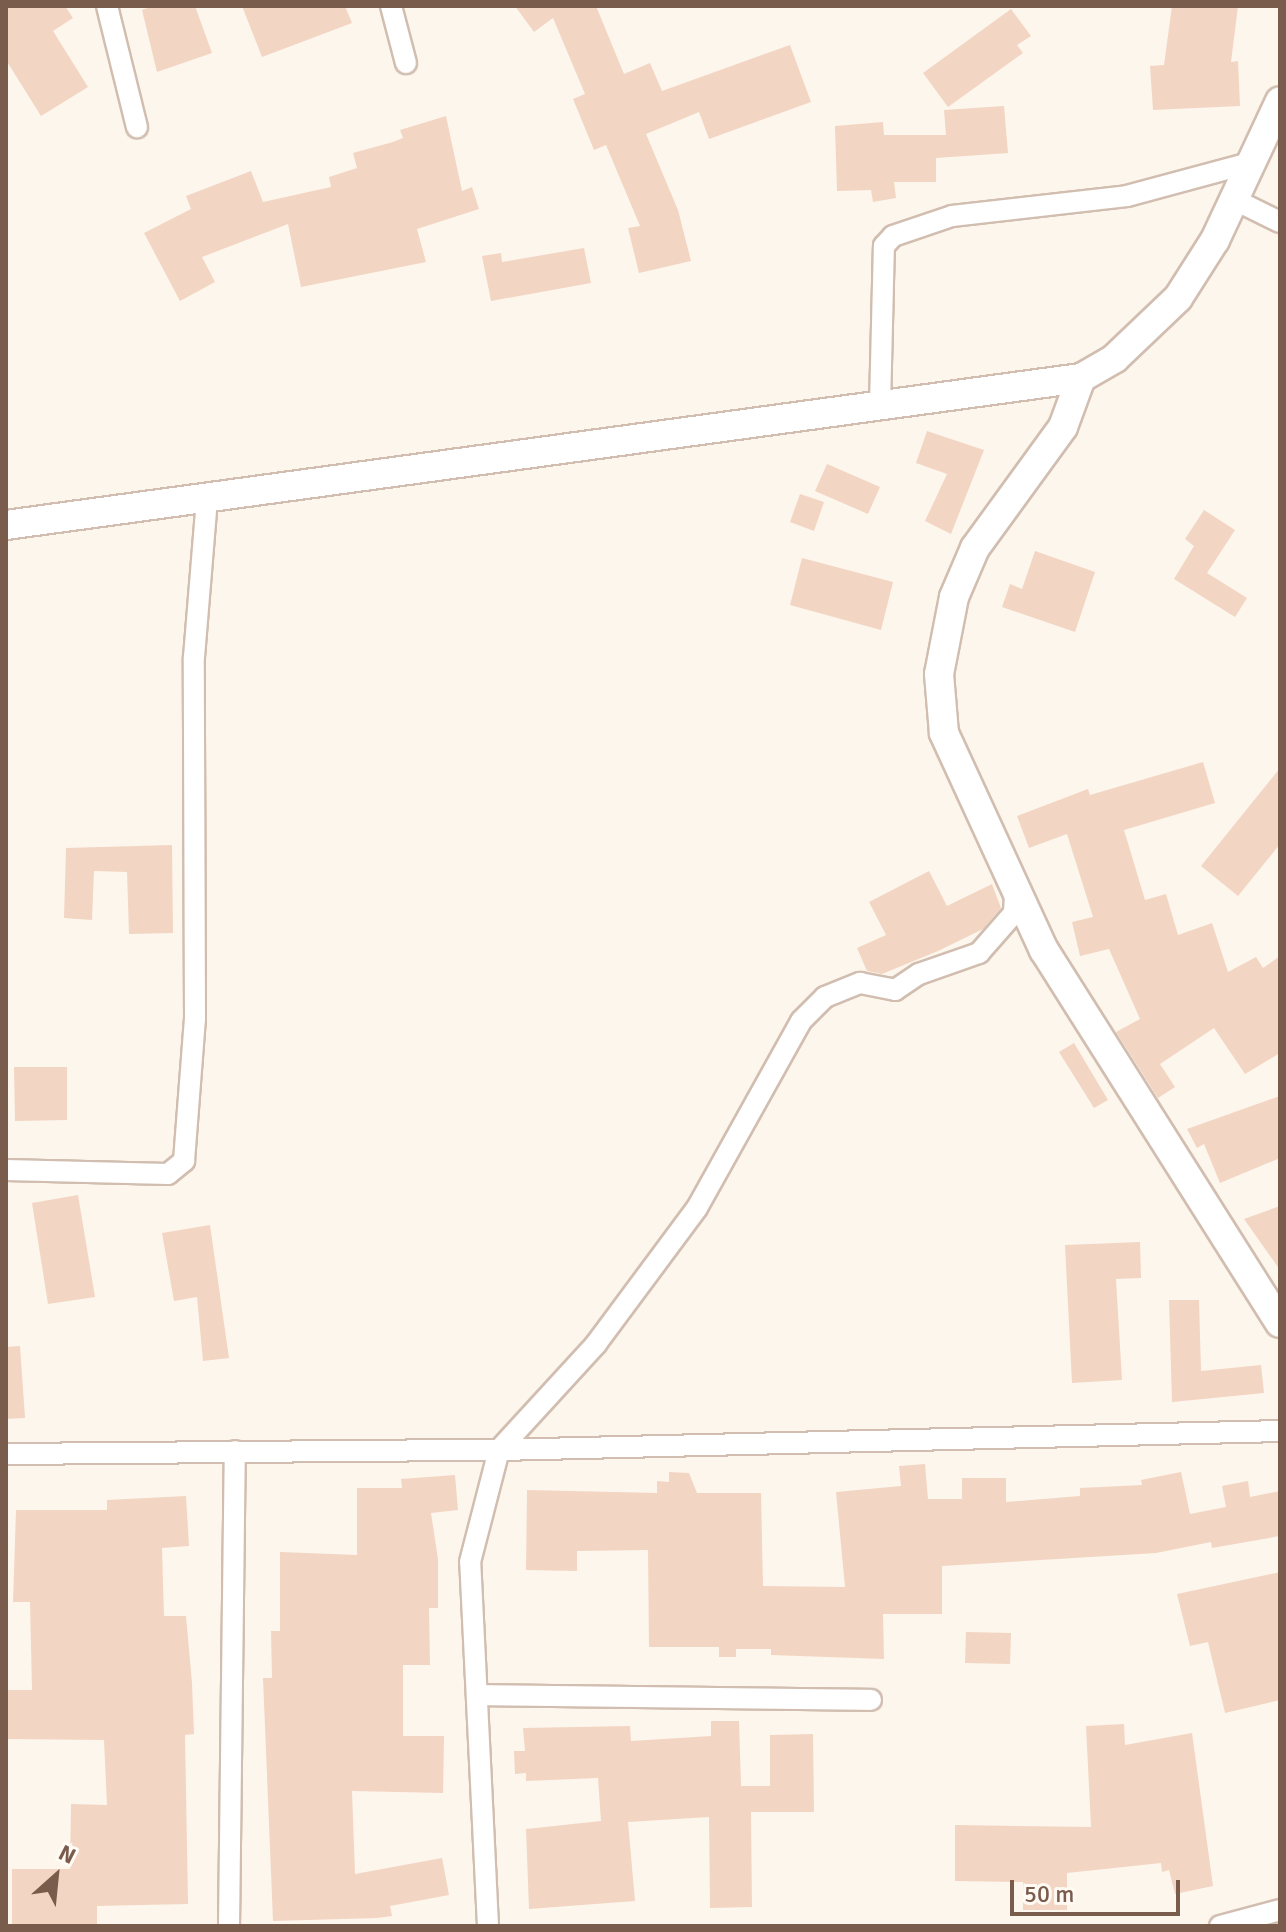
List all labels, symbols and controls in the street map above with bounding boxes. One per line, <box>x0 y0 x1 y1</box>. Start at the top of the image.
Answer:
north arrow <box>16 1836 96 1916</box>
text: N <box>54 1839 80 1870</box>
scale bar <box>1014 1864 1184 1914</box>
text: 50 m <box>1024 1879 1074 1909</box>

